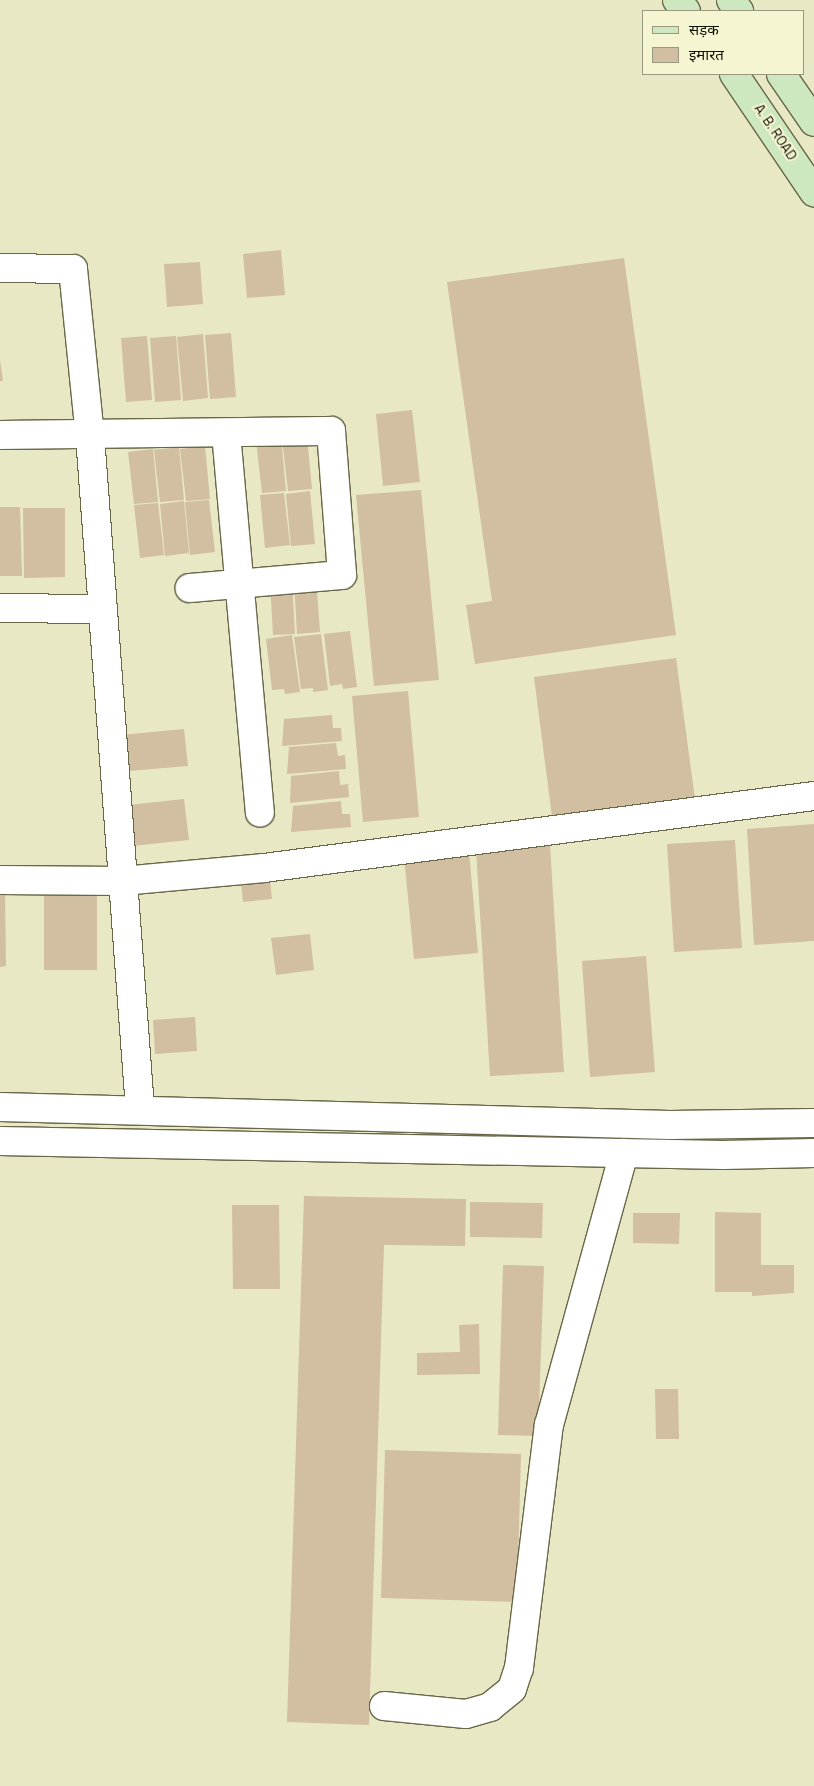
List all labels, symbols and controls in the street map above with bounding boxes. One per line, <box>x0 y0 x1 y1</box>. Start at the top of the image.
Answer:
legend <box>642 10 804 75</box>
text: सड़क <box>689 18 719 41</box>
text: इमारत <box>689 43 724 66</box>
street label: A. B. ROAD <box>751 101 801 163</box>

